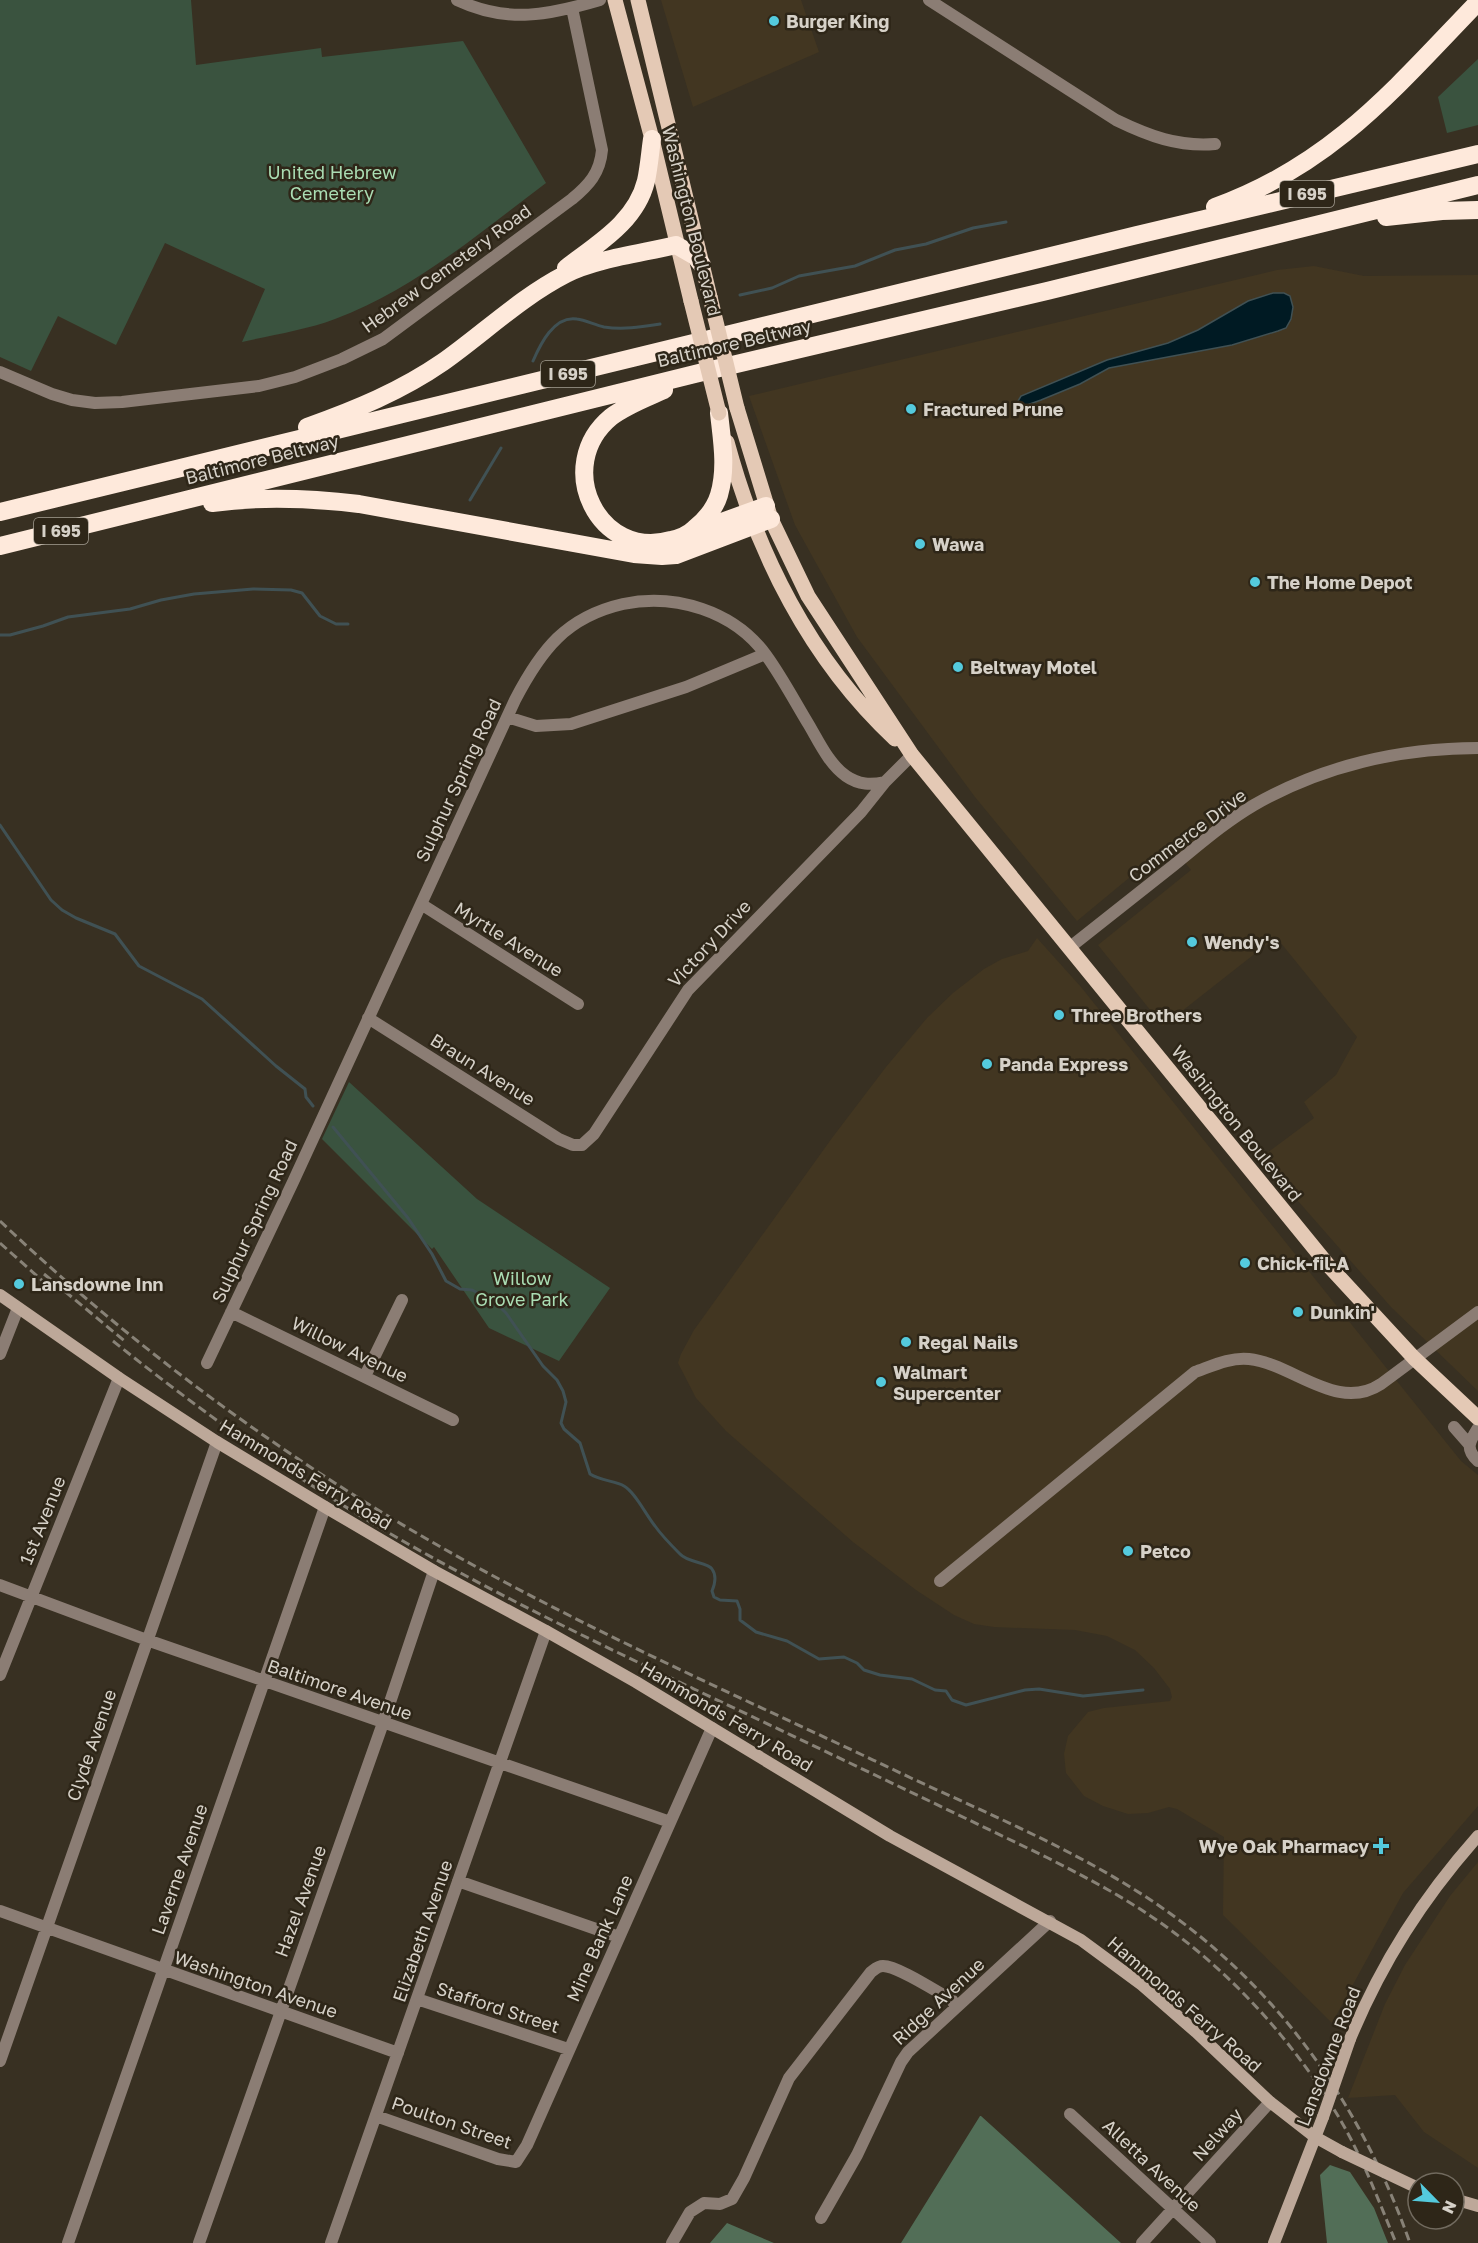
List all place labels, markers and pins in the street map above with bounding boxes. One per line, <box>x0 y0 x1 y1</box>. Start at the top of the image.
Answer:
place label: Burger King <box>786 10 889 32</box>
marker: Burger King <box>767 14 781 28</box>
place label: Fractured Prune <box>923 398 1064 420</box>
marker: Fractured Prune <box>904 402 918 416</box>
place label: Wawa <box>932 533 984 555</box>
marker: Wawa <box>913 537 927 551</box>
place label: The Home Depot <box>1267 571 1413 593</box>
marker: The Home Depot <box>1248 575 1262 589</box>
place label: Beltway Motel <box>970 656 1097 678</box>
marker: Beltway Motel <box>951 660 965 674</box>
place label: Wendy's <box>1204 931 1279 953</box>
marker: Wendy's <box>1185 935 1199 949</box>
place label: Three Brothers <box>1071 1004 1202 1026</box>
marker: Three Brothers <box>1052 1008 1066 1022</box>
place label: Panda Express <box>999 1053 1128 1075</box>
marker: Panda Express <box>980 1057 994 1071</box>
place label: Chick-fil-A <box>1257 1252 1349 1274</box>
marker: Chick-fil-A <box>1238 1256 1252 1270</box>
place label: Lansdowne Inn <box>31 1273 164 1295</box>
marker: Lansdowne Inn <box>12 1277 26 1291</box>
place label: Dunkin' <box>1310 1301 1375 1323</box>
marker: Dunkin' <box>1291 1305 1305 1319</box>
place label: Regal Nails <box>918 1331 1018 1353</box>
marker: Regal Nails <box>899 1335 913 1349</box>
place label: Walmart Supercenter <box>893 1361 1001 1404</box>
marker: Walmart Supercenter <box>874 1375 888 1389</box>
place label: Petco <box>1140 1540 1191 1562</box>
marker: Petco <box>1121 1544 1135 1558</box>
place label: Wye Oak Pharmacy <box>1199 1835 1369 1857</box>
marker: Wye Oak Pharmacy <box>1374 1839 1388 1853</box>

